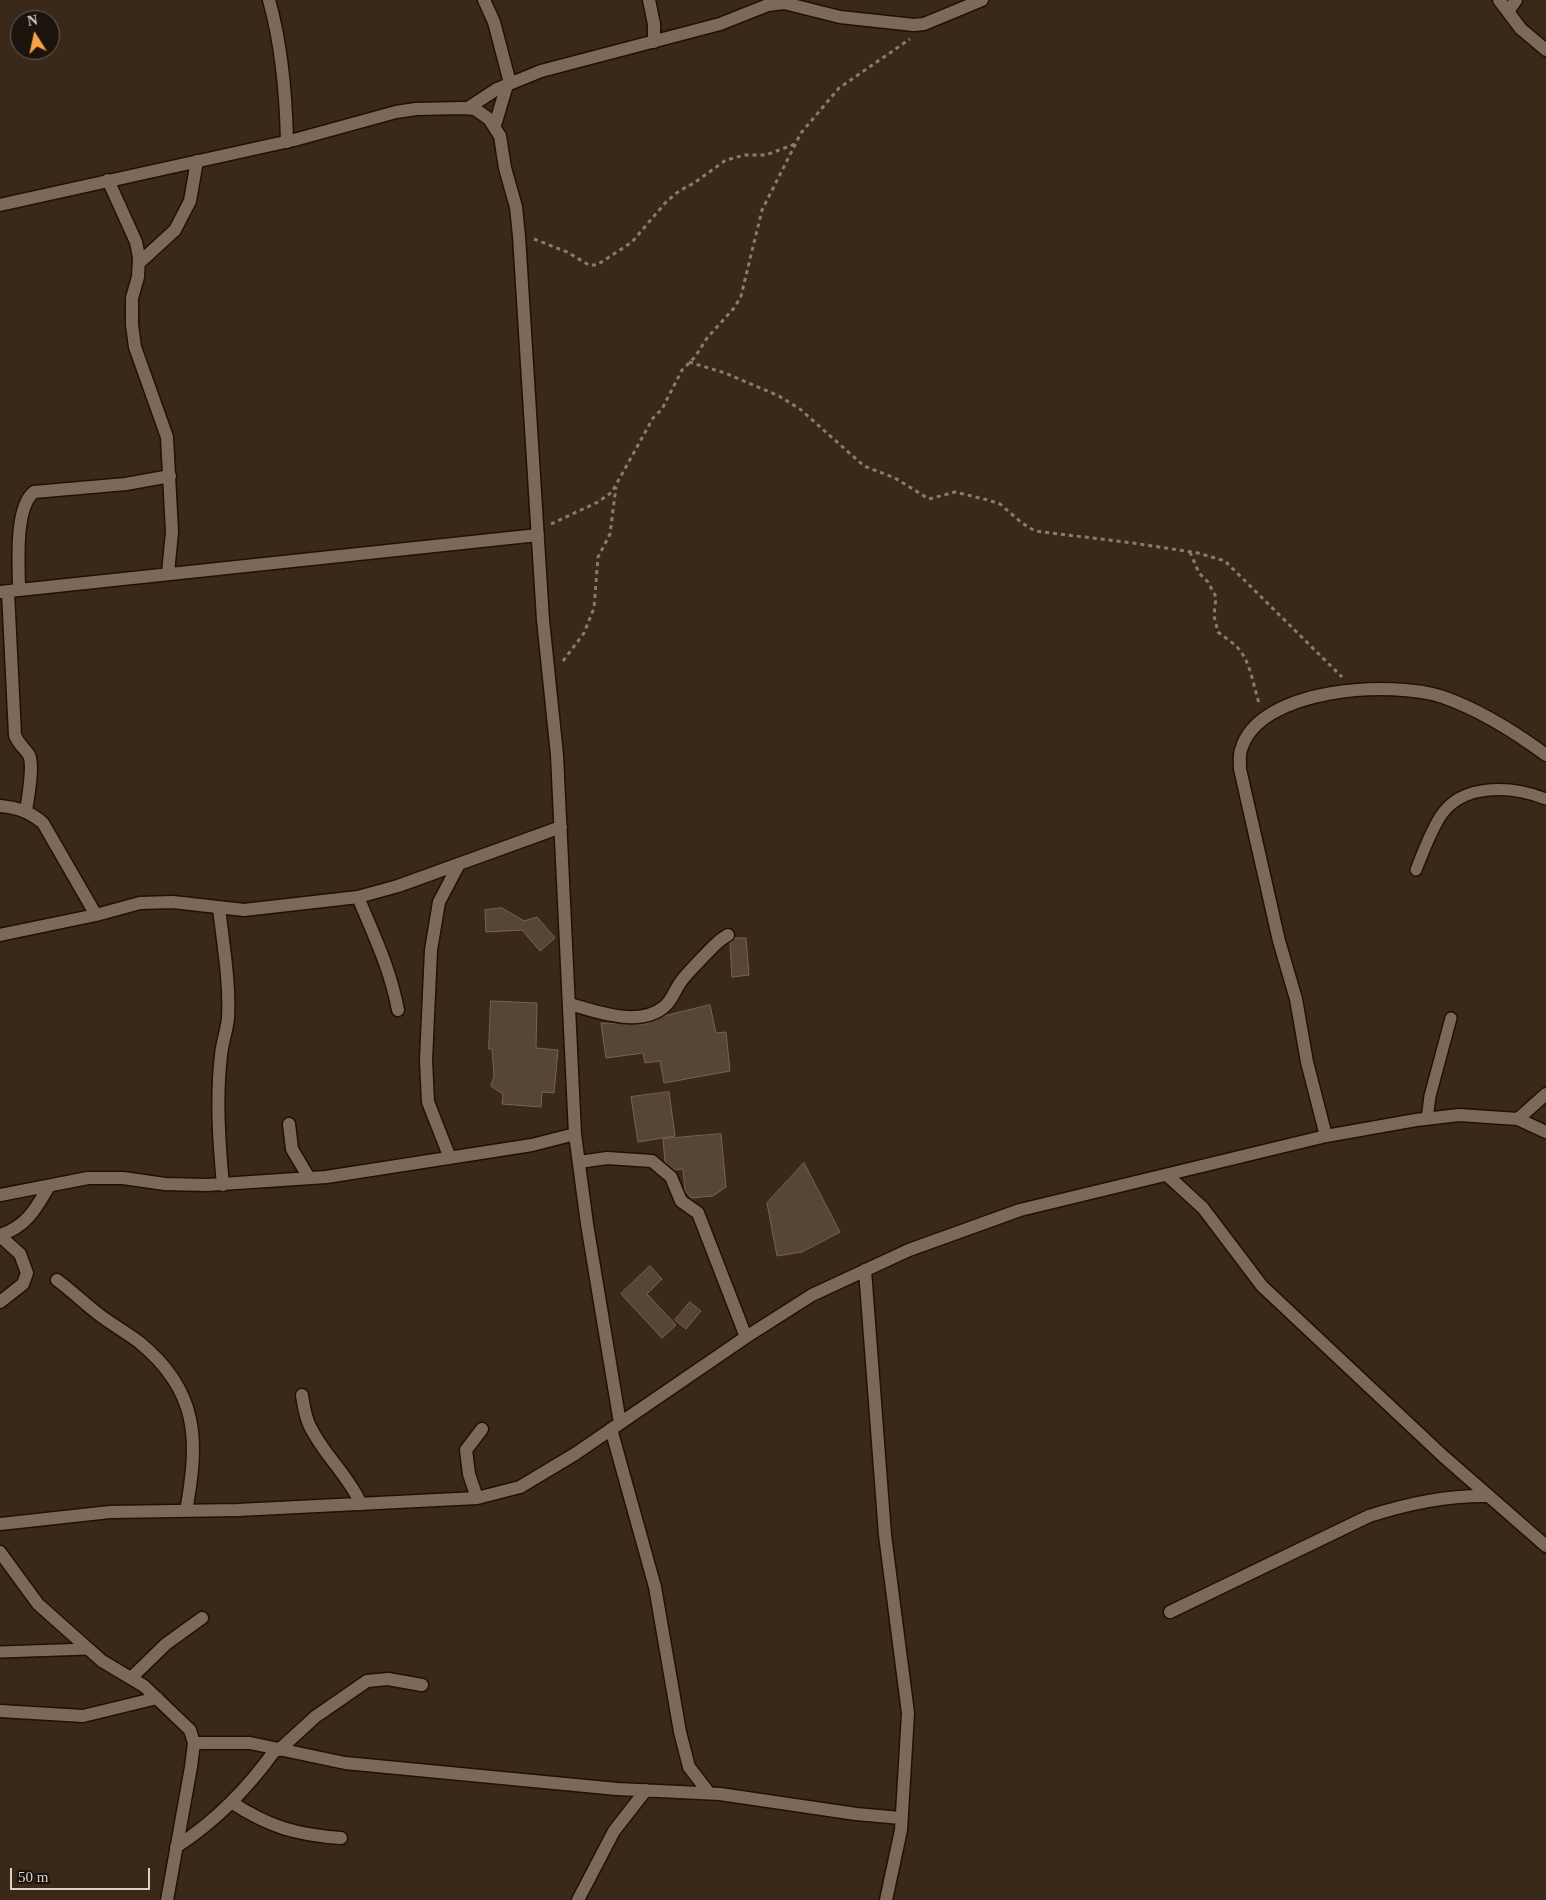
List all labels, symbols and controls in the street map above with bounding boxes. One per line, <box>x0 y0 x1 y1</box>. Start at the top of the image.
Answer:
north arrow <box>10 10 60 60</box>
text: N <box>26 12 39 29</box>
scale bar <box>12 1858 152 1890</box>
text: 50 m <box>18 1869 48 1885</box>

